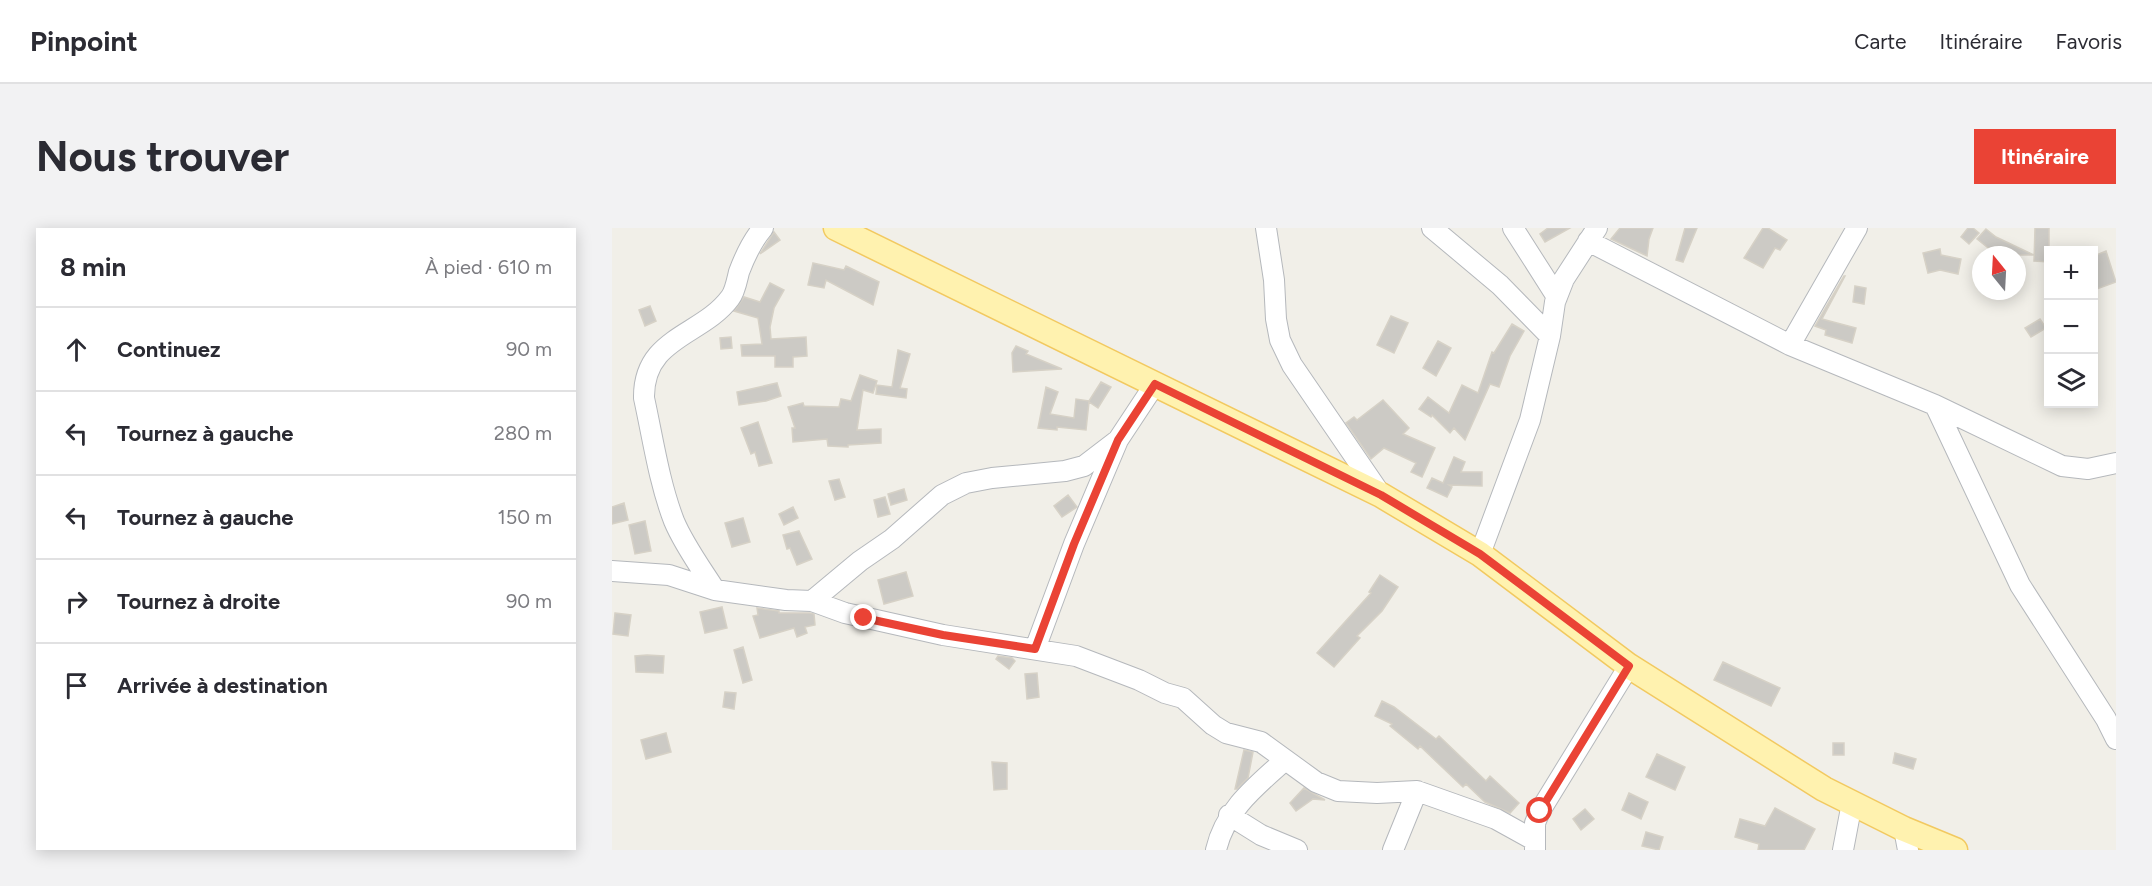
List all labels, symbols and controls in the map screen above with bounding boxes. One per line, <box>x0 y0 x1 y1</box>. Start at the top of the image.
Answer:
text: Pinpoint <box>30 24 138 58</box>
text: Carte <box>1854 29 1907 54</box>
text: Itinéraire <box>1940 29 2023 54</box>
text: Favoris <box>2056 29 2122 54</box>
button: Itinéraire <box>1974 129 2116 184</box>
text: Nous trouver <box>36 131 289 182</box>
north arrow <box>1972 246 2026 300</box>
map controls <box>2044 246 2098 408</box>
button: + <box>2044 246 2098 300</box>
text: 8 min <box>60 251 126 283</box>
text: À pied · 610 m <box>425 255 552 279</box>
button: − <box>2044 300 2098 354</box>
icon: ahead <box>60 333 93 366</box>
text: Continuez <box>117 336 221 363</box>
text: 90 m <box>506 337 552 361</box>
button: layers <box>2044 354 2098 408</box>
icon: left <box>60 417 93 450</box>
text: Tournez à gauche <box>117 420 293 447</box>
text: 280 m <box>494 421 552 445</box>
icon: left <box>60 501 93 534</box>
text: Tournez à gauche <box>117 504 293 531</box>
text: 150 m <box>497 505 552 529</box>
icon: right <box>60 585 93 618</box>
text: Tournez à droite <box>117 588 280 615</box>
text: 90 m <box>506 589 552 613</box>
route end <box>850 604 876 630</box>
icon: arrive <box>60 669 93 702</box>
text: Arrivée à destination <box>117 672 328 699</box>
route start <box>1526 797 1552 823</box>

